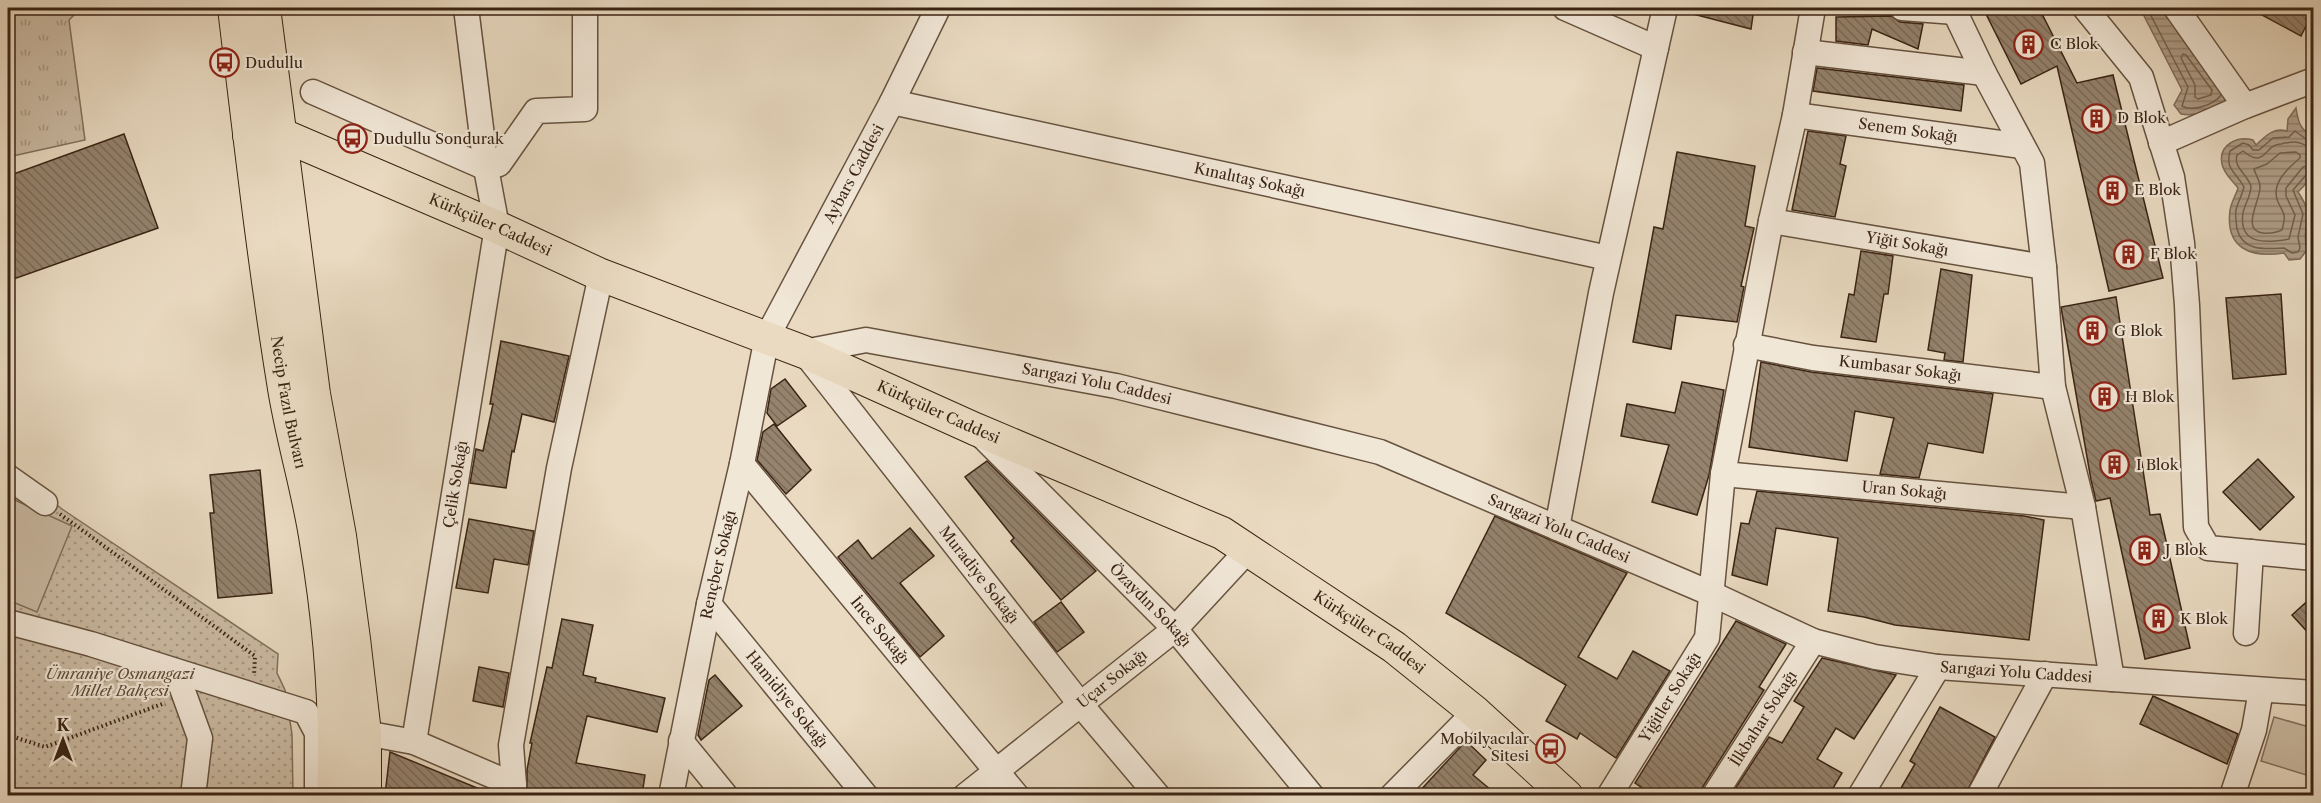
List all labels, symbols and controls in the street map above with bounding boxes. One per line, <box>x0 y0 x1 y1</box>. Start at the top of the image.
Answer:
building icon: C Blok <box>2013 28 2045 60</box>
place label: C Blok <box>2050 34 2100 53</box>
bus stop icon: Dudullu <box>208 47 240 79</box>
place label: Dudullu <box>245 53 303 72</box>
building icon: D Blok <box>2080 102 2112 134</box>
place label: D Blok <box>2117 108 2167 127</box>
street label: Senem Sokağı <box>1857 114 1959 146</box>
street label: Aybars Caddesi <box>819 120 888 227</box>
bus stop icon: Dudullu Sondurak <box>336 123 368 155</box>
place label: Dudullu Sondurak <box>373 129 505 148</box>
street label: Kınalıtaş Sokağı <box>1192 158 1307 201</box>
building icon: E Blok <box>2097 174 2129 206</box>
place label: E Blok <box>2134 180 2182 199</box>
street label: Kürkçüler Caddesi <box>426 189 555 260</box>
street label: Yiğit Sokağı <box>1863 227 1950 260</box>
building icon: F Blok <box>2113 238 2145 270</box>
place label: F Blok <box>2150 244 2197 263</box>
building icon: G Blok <box>2077 315 2109 347</box>
place label: G Blok <box>2114 321 2164 340</box>
street label: Necip Fazıl Bulvarı <box>267 335 311 471</box>
street label: Kumbasar Sokağı <box>1838 351 1963 385</box>
street label: Sarıgazi Yolu Caddesi <box>1020 359 1174 409</box>
street label: Kürkçüler Caddesi <box>874 376 1003 448</box>
building icon: H Blok <box>2088 381 2120 413</box>
place label: H Blok <box>2125 387 2176 406</box>
street label: Çelik Sokağı <box>439 439 472 529</box>
building icon: I Blok <box>2099 449 2131 481</box>
place label: I Blok <box>2136 455 2180 474</box>
street label: Uran Sokağı <box>1861 477 1948 504</box>
street label: Sarıgazi Yolu Caddesi <box>1485 489 1633 567</box>
street label: Rençber Sokağı <box>696 508 740 621</box>
street label: Muradiye Sokağı <box>935 522 1024 628</box>
building icon: J Blok <box>2128 534 2160 566</box>
place label: J Blok <box>2163 540 2208 559</box>
street label: Özaydın Sokağı <box>1106 559 1196 651</box>
street label: Kürkçüler Caddesi <box>1310 586 1430 678</box>
street label: İnce Sokağı <box>847 592 914 668</box>
building icon: K Blok <box>2143 603 2175 635</box>
place label: K Blok <box>2180 609 2229 628</box>
street label: Uçar Sokağı <box>1073 645 1151 712</box>
street label: Hamidiye Sokağı <box>742 646 833 752</box>
street label: Yiğitler Sokağı <box>1634 648 1705 747</box>
street label: Sarıgazi Yolu Caddesi <box>1939 657 2093 687</box>
park label: Ümraniye Osmangazi Millet Bahçesi <box>46 664 196 700</box>
street label: İlkbahar Sokağı <box>1725 666 1801 770</box>
north arrow <box>33 710 93 770</box>
text: K <box>57 715 71 735</box>
place label: Mobilyacılar Sitesi <box>1440 729 1530 765</box>
bus stop icon: Mobilyacılar Sitesi <box>1534 732 1566 764</box>

